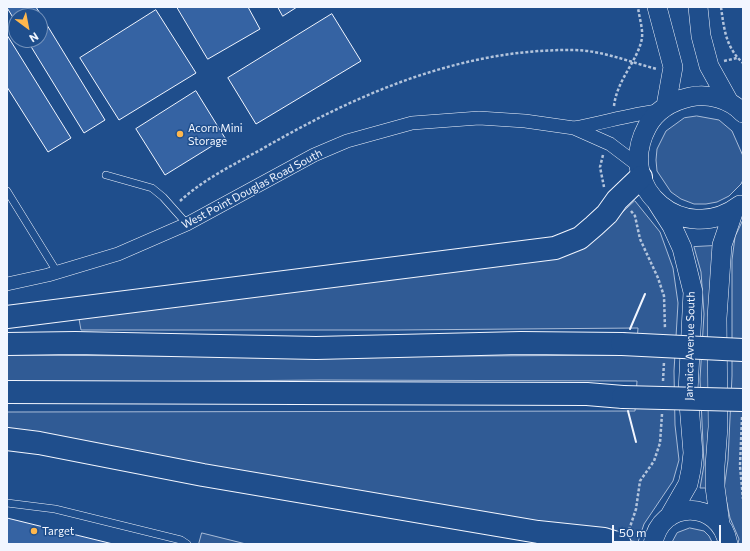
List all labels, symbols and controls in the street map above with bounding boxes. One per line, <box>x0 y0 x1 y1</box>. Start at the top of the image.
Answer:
north arrow <box>8 8 48 48</box>
text: N <box>27 30 41 45</box>
place label: Acorn Mini Storage <box>188 121 243 147</box>
marker: Acorn Mini Storage <box>175 129 185 139</box>
street label: West Point Douglas Road South <box>180 146 324 232</box>
street label: Jamaica Avenue South <box>682 291 698 401</box>
scale bar <box>614 517 723 543</box>
place label: Target <box>42 524 74 538</box>
text: 50 m <box>619 525 647 539</box>
marker: Target <box>29 526 39 536</box>

